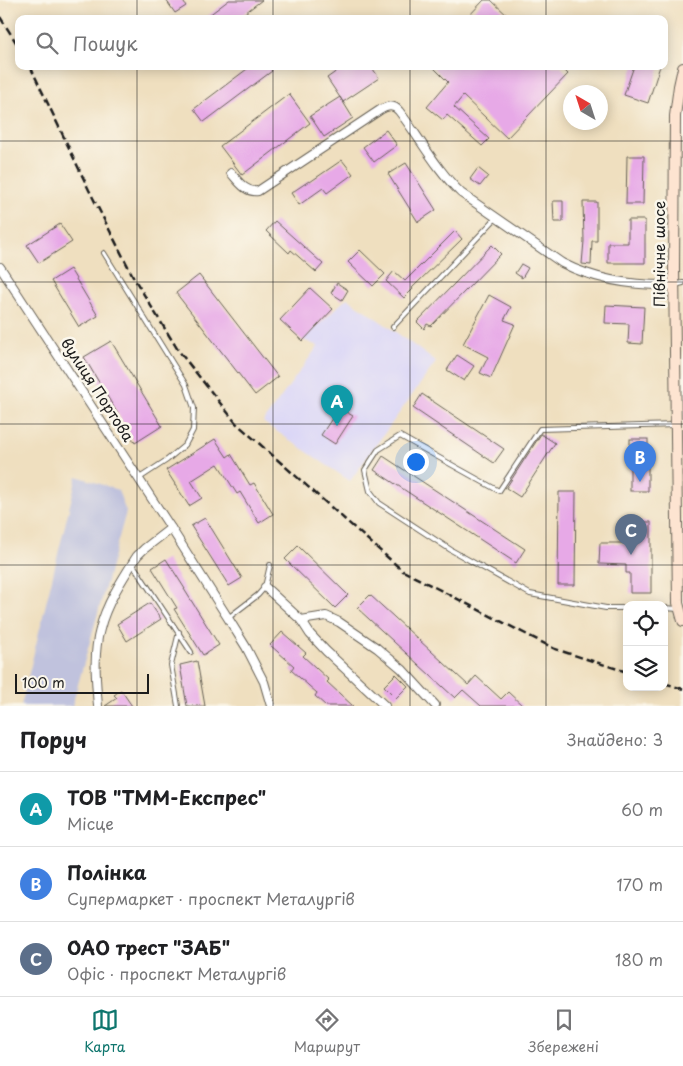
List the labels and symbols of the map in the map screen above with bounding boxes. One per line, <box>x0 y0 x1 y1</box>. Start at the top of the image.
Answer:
north arrow <box>563 85 608 130</box>
street label: Північне шосе <box>647 201 670 307</box>
street label: вулиця Портова <box>56 333 141 446</box>
pin: A <box>321 385 353 426</box>
pin: B <box>624 441 656 482</box>
your location <box>403 449 429 475</box>
pin: C <box>615 514 647 555</box>
scale bar <box>15 671 149 694</box>

